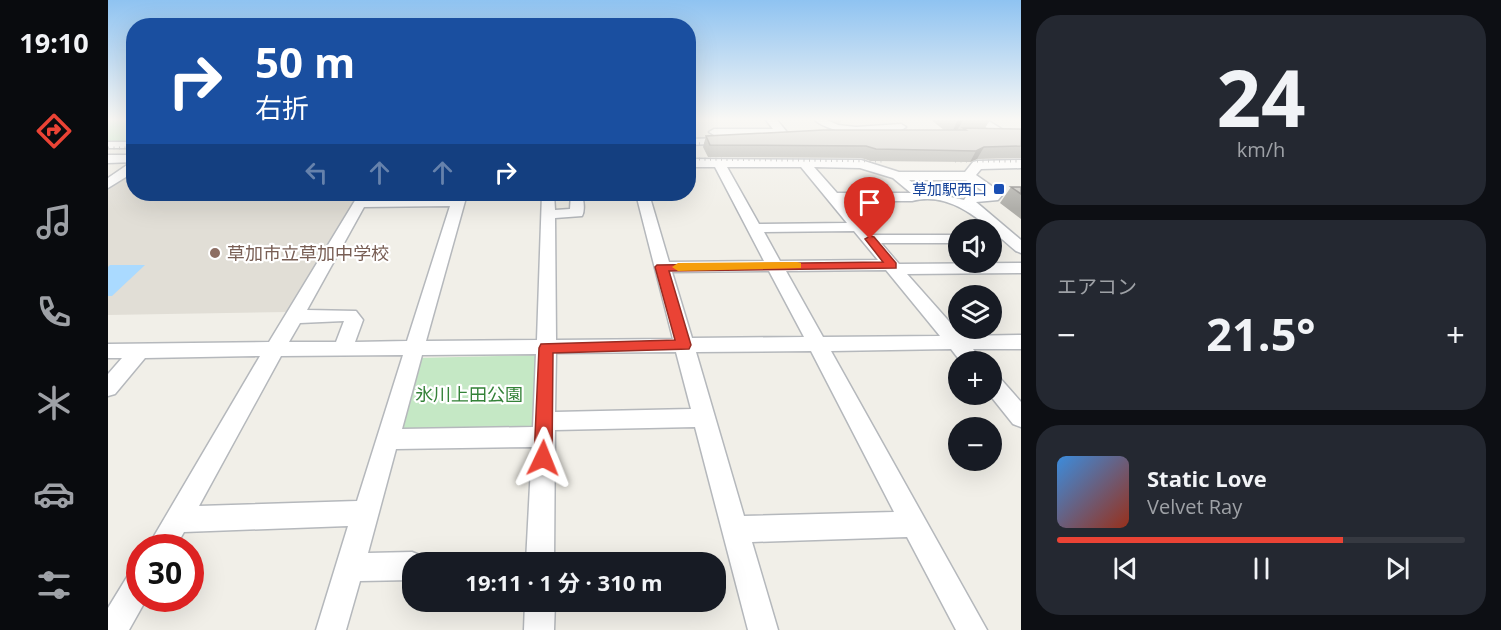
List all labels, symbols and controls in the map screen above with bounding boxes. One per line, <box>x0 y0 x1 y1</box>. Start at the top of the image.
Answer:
text: 19:10 <box>19 24 89 61</box>
text: 50 m <box>255 33 355 90</box>
icon: right <box>156 42 234 120</box>
text: 24 <box>1216 44 1306 150</box>
text: 右折 <box>255 89 309 126</box>
icon: directions <box>33 110 75 152</box>
text: km/h <box>1237 136 1285 163</box>
icon: left <box>300 156 333 189</box>
icon: ahead <box>363 156 396 189</box>
icon: ahead <box>426 156 459 189</box>
icon: right <box>489 156 522 189</box>
pin <box>844 177 895 239</box>
place label: 草加駅西口 <box>912 179 987 199</box>
marker: 草加駅西口 <box>992 182 1006 196</box>
icon: arrive <box>853 186 886 219</box>
icon: music <box>33 201 75 243</box>
map controls <box>948 219 1002 471</box>
button: sound <box>948 219 1002 273</box>
place label: 草加市立草加中学校 <box>227 241 389 265</box>
marker: 草加市立草加中学校 <box>208 246 222 260</box>
text: エアコン <box>1057 273 1137 300</box>
button: layers <box>948 285 1002 339</box>
icon: phone <box>33 291 75 333</box>
text: 21.5° <box>1206 303 1316 364</box>
text: − <box>1057 312 1076 357</box>
text: + <box>1446 312 1465 357</box>
button: + <box>948 351 1002 405</box>
icon: climate <box>33 382 75 424</box>
park label: 氷川上田公園 <box>415 382 523 406</box>
button: − <box>948 417 1002 471</box>
position arrow <box>511 426 575 490</box>
text: Static Love <box>1147 463 1267 493</box>
icon: car <box>33 473 75 515</box>
text: Velvet Ray <box>1147 493 1242 520</box>
speed limit sign: 30 <box>126 534 204 612</box>
icon: previous <box>1109 552 1142 585</box>
icon: pause <box>1245 552 1278 585</box>
icon: next <box>1381 552 1414 585</box>
icon: filters <box>33 564 75 606</box>
text: 19:11 · 1 分 · 310 m <box>465 567 663 597</box>

